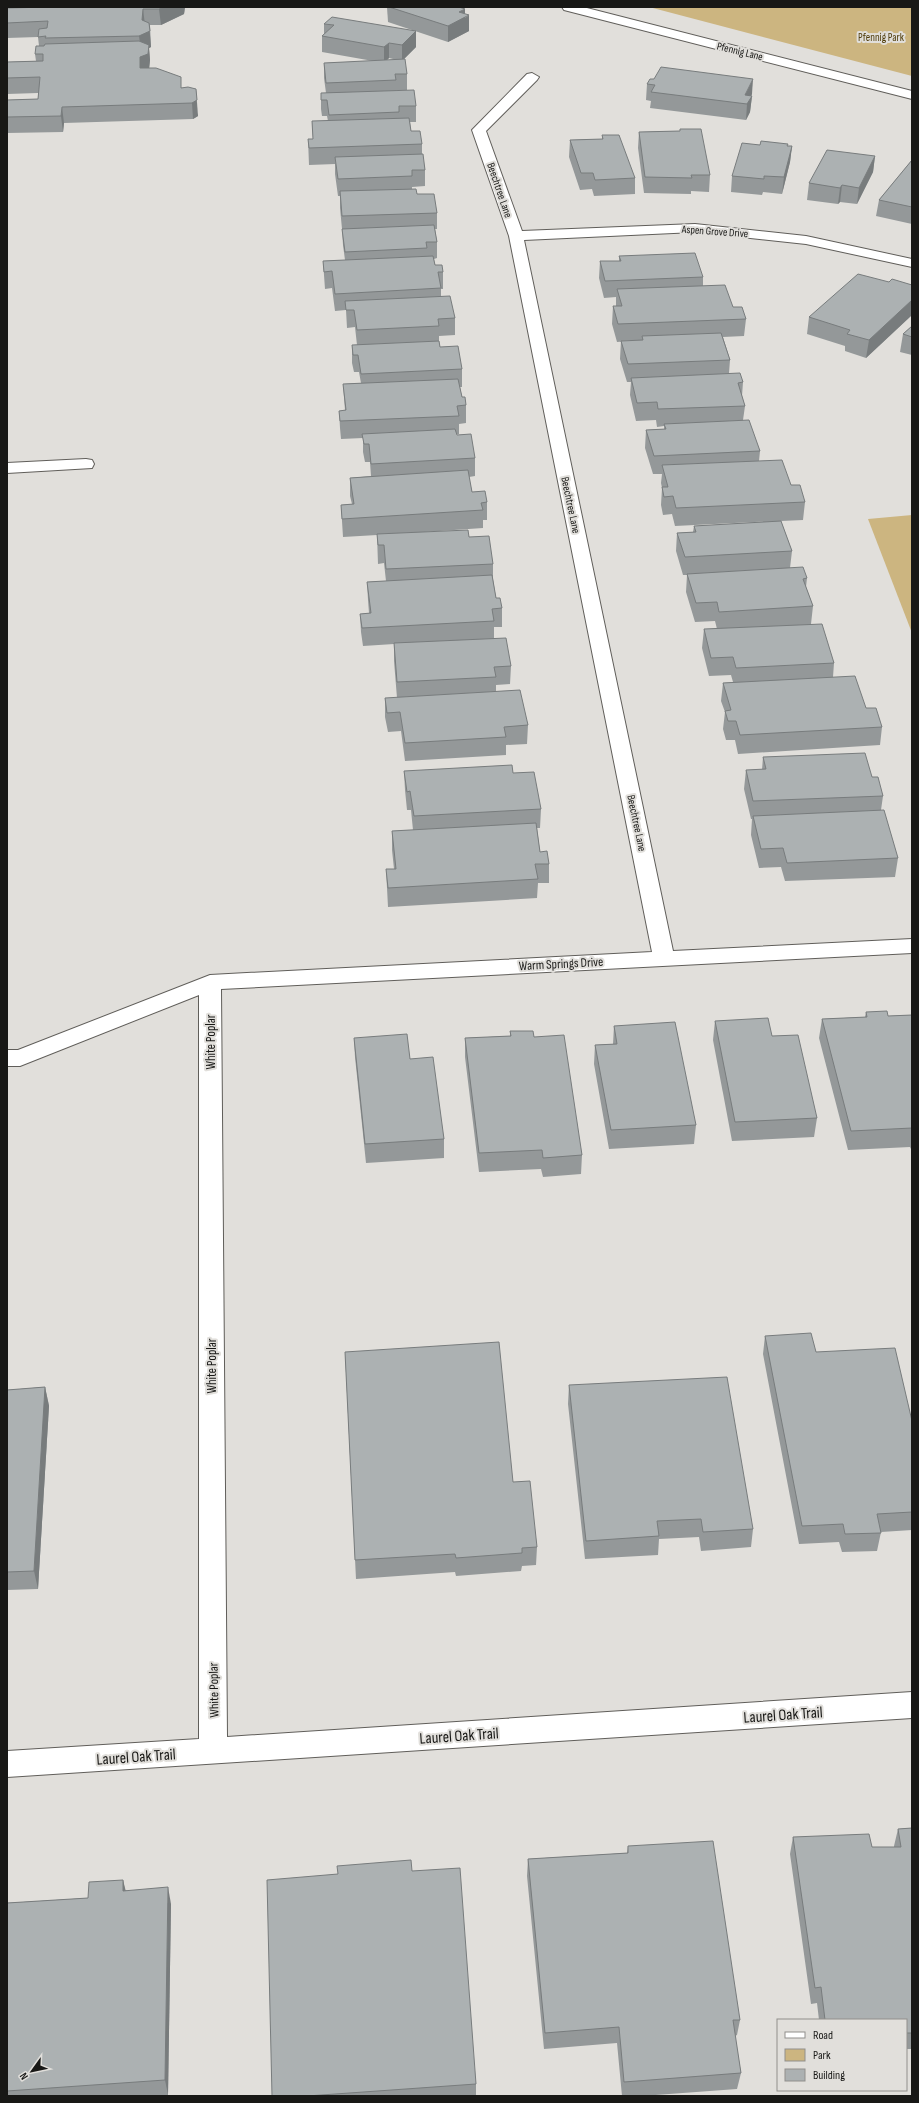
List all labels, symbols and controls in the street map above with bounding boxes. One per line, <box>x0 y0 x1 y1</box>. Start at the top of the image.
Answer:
park label: Pfennig Park <box>858 31 905 44</box>
street label: Pfennig Lane <box>715 39 764 63</box>
street label: Beechtree Lane <box>484 161 515 219</box>
street label: Aspen Grove Drive <box>680 223 749 240</box>
street label: Beechtree Lane <box>558 476 583 534</box>
street label: Beechtree Lane <box>624 794 649 852</box>
street label: Warm Springs Drive <box>518 954 604 974</box>
street label: White Poplar <box>203 1014 219 1070</box>
street label: White Poplar <box>204 1338 220 1394</box>
street label: White Poplar <box>206 1662 222 1718</box>
street label: Laurel Oak Trail <box>743 1703 823 1728</box>
street label: Laurel Oak Trail <box>419 1724 499 1749</box>
street label: Laurel Oak Trail <box>96 1745 176 1770</box>
legend <box>777 2019 907 2091</box>
text: Road <box>813 2028 833 2043</box>
text: Park <box>813 2048 831 2063</box>
north arrow <box>12 2051 52 2091</box>
text: Building <box>813 2068 845 2083</box>
text: N <box>17 2070 31 2082</box>

